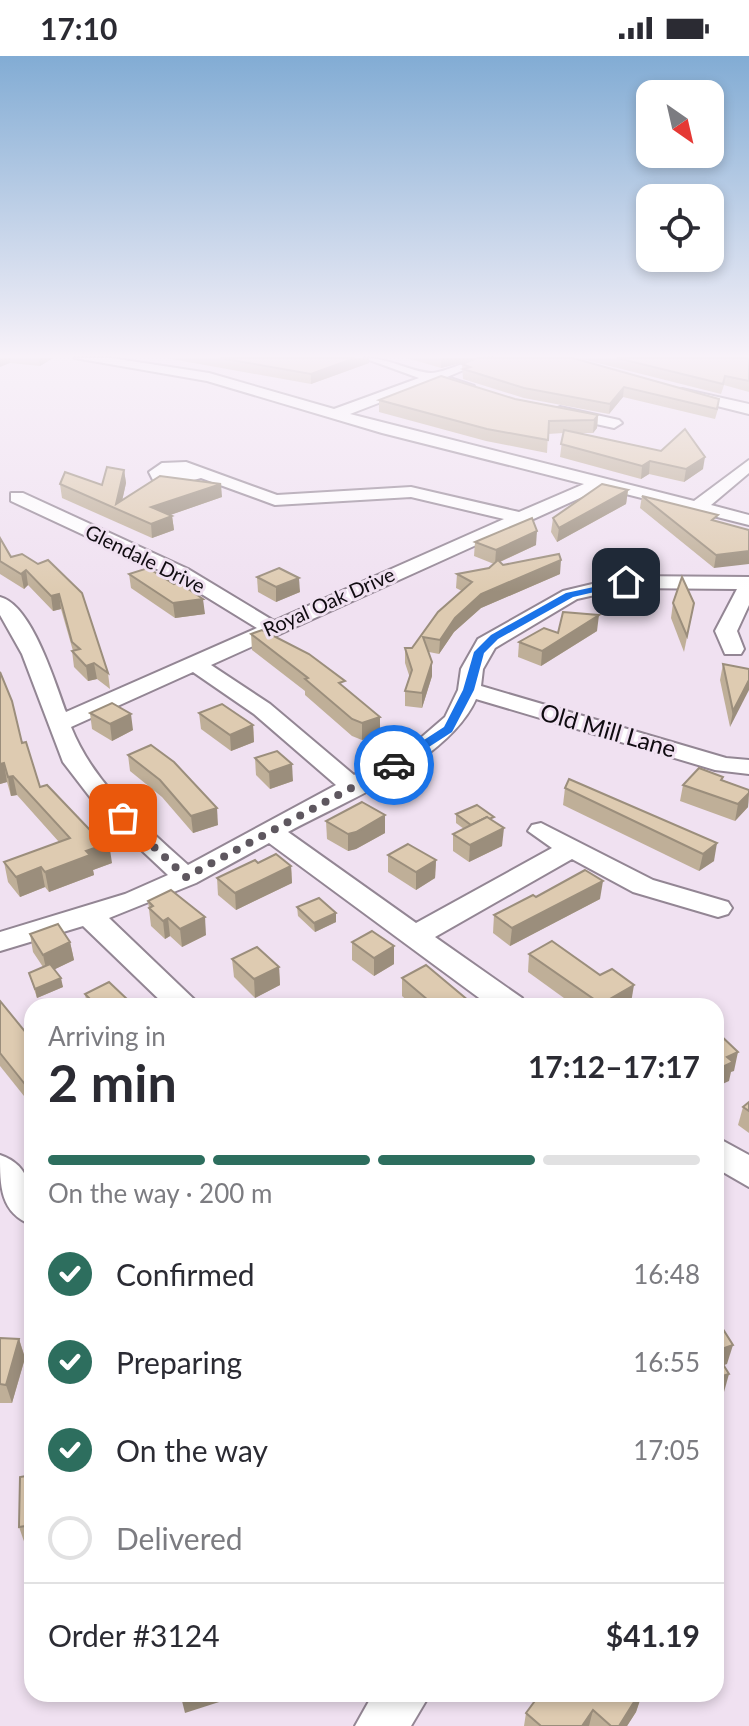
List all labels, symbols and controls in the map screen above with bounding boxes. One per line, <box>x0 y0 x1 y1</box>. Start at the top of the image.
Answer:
text: 17:10 <box>40 10 117 46</box>
north arrow <box>636 80 724 168</box>
map controls <box>636 80 724 272</box>
button: locate <box>636 184 724 272</box>
street label: Glendale Drive <box>82 519 209 597</box>
pin <box>592 548 660 616</box>
icon: home <box>604 560 648 604</box>
street label: Royal Oak Drive <box>259 561 398 641</box>
street label: Old Mill Lane <box>537 696 680 763</box>
courier <box>354 725 434 805</box>
icon: car <box>372 743 416 787</box>
pin <box>89 784 157 852</box>
icon: bag <box>101 796 145 840</box>
text: Arriving in <box>48 1020 166 1052</box>
text: 17:12–17:17 <box>528 1048 700 1084</box>
text: 2 min <box>48 1051 177 1113</box>
text: On the way · 200 m <box>48 1177 272 1209</box>
icon: check <box>48 1252 92 1296</box>
text: Confirmed <box>116 1256 255 1292</box>
text: 16:48 <box>633 1258 700 1290</box>
icon: check <box>48 1340 92 1384</box>
text: Preparing <box>116 1344 242 1380</box>
text: 16:55 <box>633 1346 700 1378</box>
icon: check <box>48 1428 92 1472</box>
text: On the way <box>116 1432 268 1468</box>
text: 17:05 <box>633 1434 700 1466</box>
text: Delivered <box>116 1520 243 1556</box>
text: Order #3124 <box>48 1617 220 1653</box>
text: $41.19 <box>606 1617 700 1653</box>

